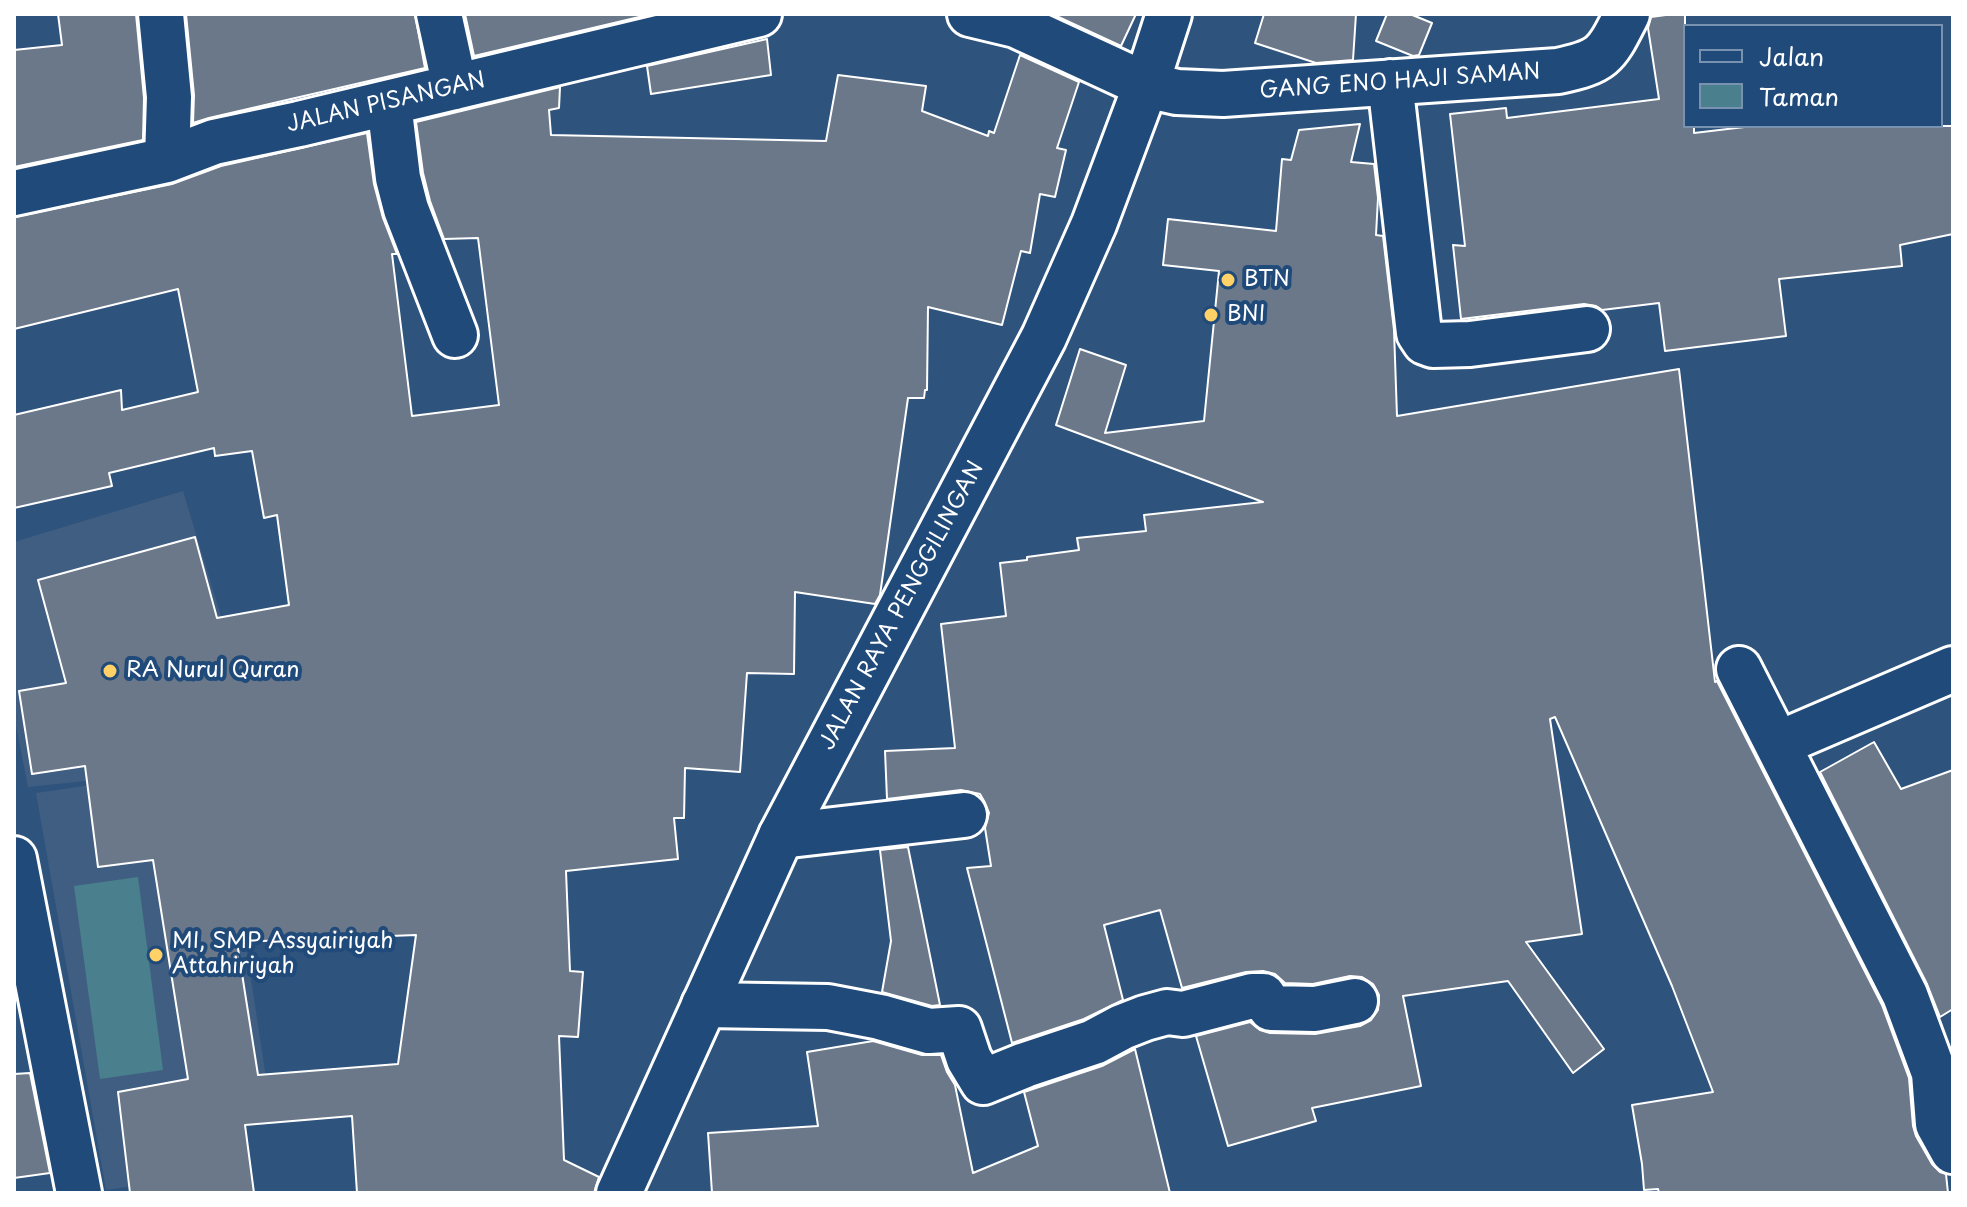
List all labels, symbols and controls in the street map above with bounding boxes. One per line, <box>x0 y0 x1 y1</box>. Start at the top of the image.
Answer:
legend <box>1683 24 1943 128</box>
text: Jalan <box>1759 38 1824 74</box>
street label: GANG ENO HAJI SAMAN <box>1259 59 1541 105</box>
street label: JALAN PISANGAN <box>284 67 488 139</box>
text: Taman <box>1759 78 1839 114</box>
place label: BTN <box>1244 267 1290 293</box>
marker: BTN <box>1219 271 1237 289</box>
place label: BNI <box>1227 302 1266 328</box>
marker: BNI <box>1202 306 1220 324</box>
street label: JALAN RAYA PENGGILINGAN <box>814 457 990 755</box>
place label: RA Nurul Quran <box>126 658 300 684</box>
marker: RA Nurul Quran <box>101 662 119 680</box>
place label: MI, SMP Assyairiyah Attahiriyah <box>172 929 394 980</box>
marker: MI, SMP Assyairiyah Attahiriyah <box>147 946 165 964</box>

